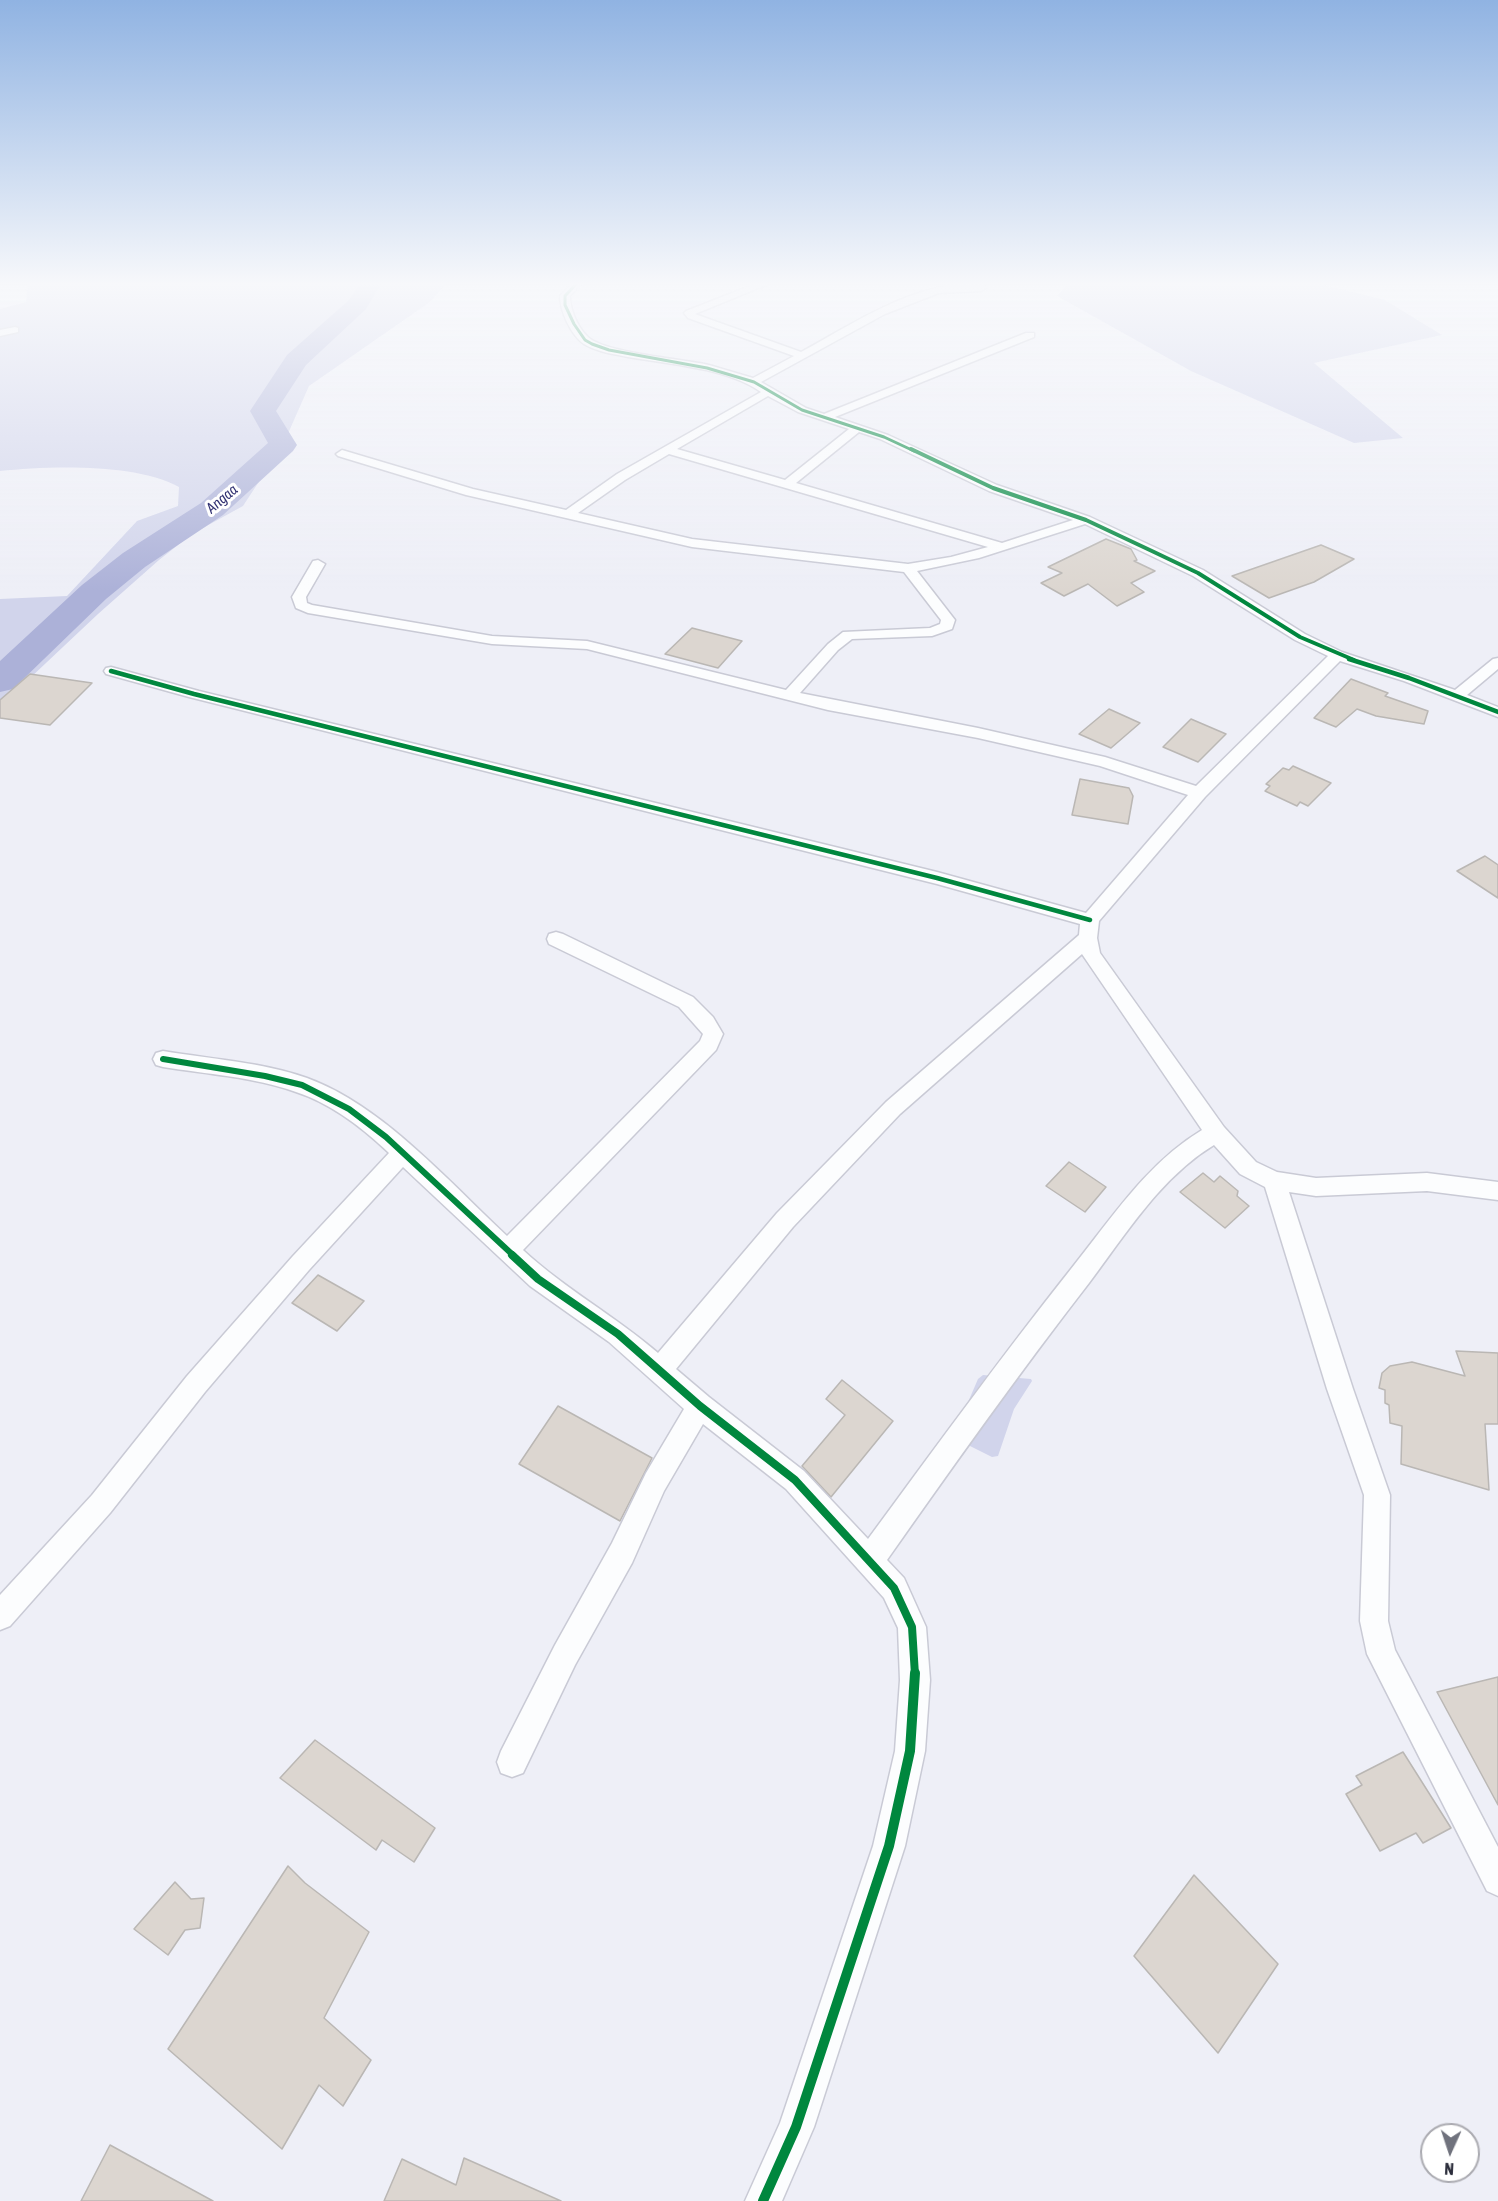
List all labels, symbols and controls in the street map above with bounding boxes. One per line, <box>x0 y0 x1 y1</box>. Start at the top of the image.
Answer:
water label: Angaa <box>203 481 241 517</box>
north arrow <box>1420 2123 1480 2183</box>
text: N <box>1444 2160 1454 2178</box>

